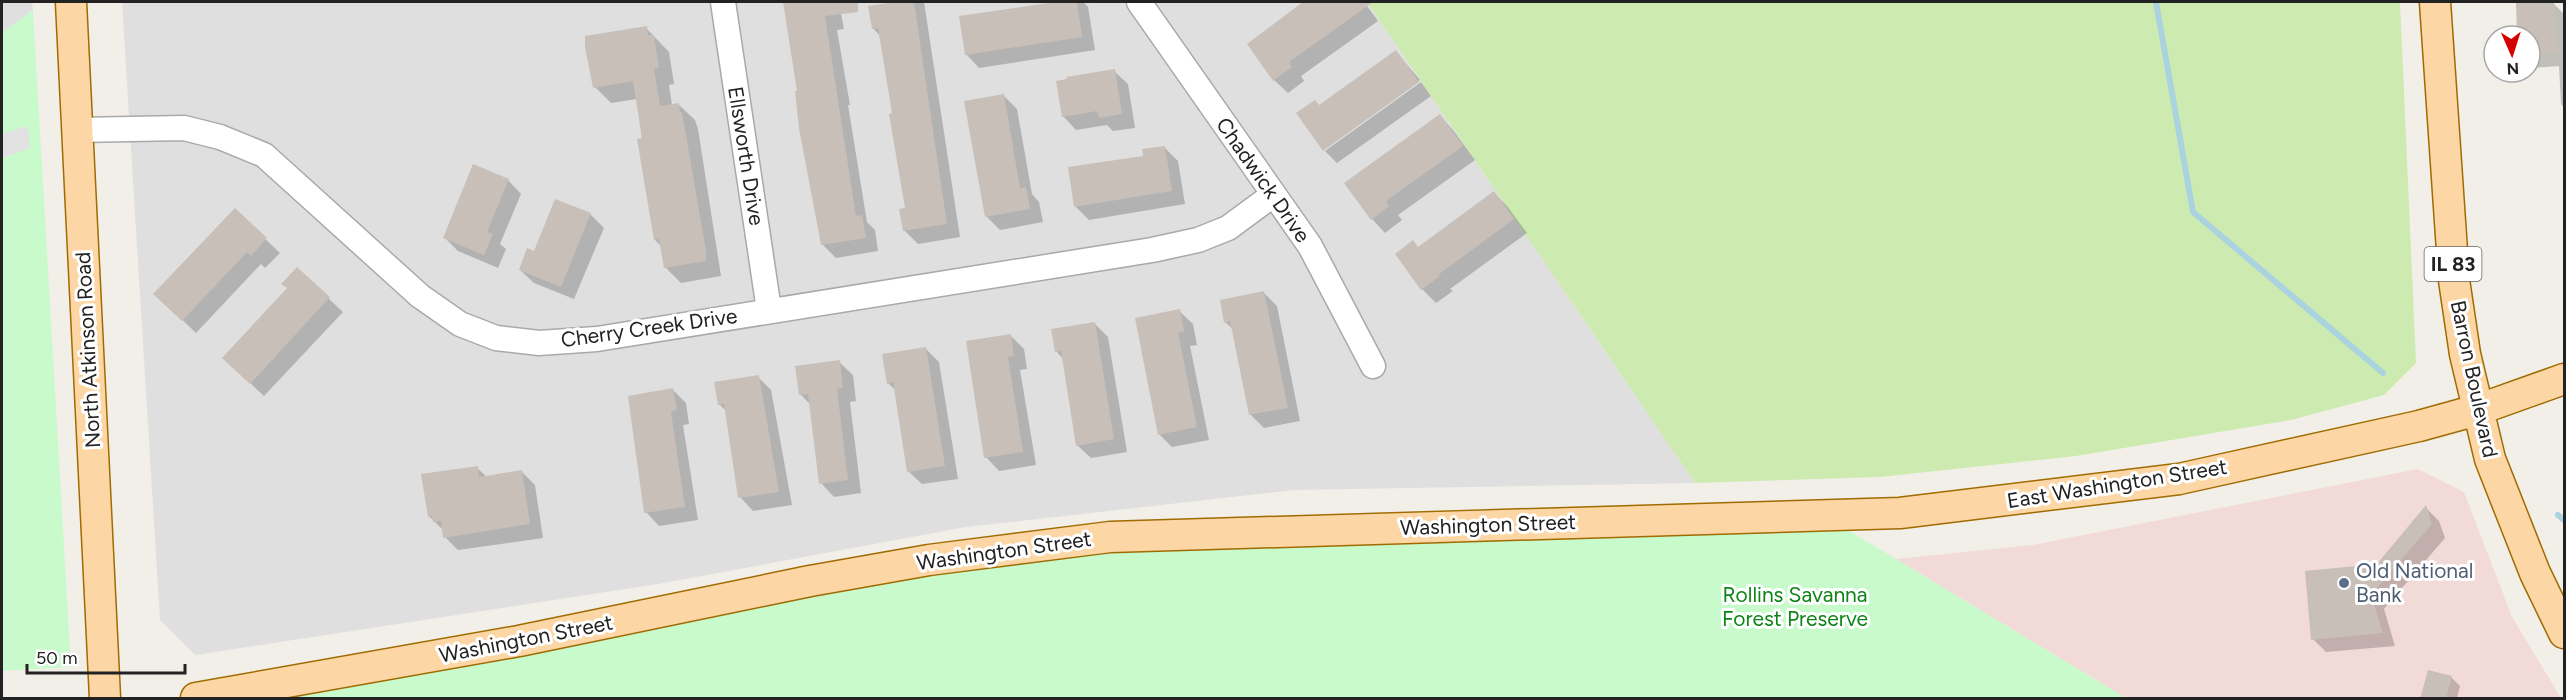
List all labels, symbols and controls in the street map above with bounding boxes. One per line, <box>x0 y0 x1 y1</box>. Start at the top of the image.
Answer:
north arrow <box>2482 24 2542 84</box>
text: N <box>2506 59 2519 78</box>
street label: Ellsworth Drive <box>723 85 770 227</box>
street label: Chadwick Drive <box>1211 113 1316 247</box>
road number: IL 83 <box>2424 247 2482 281</box>
street label: North Atkinson Road <box>70 251 105 449</box>
street label: Barron Boulevard <box>2446 298 2503 460</box>
street label: Cherry Creek Drive <box>559 303 739 352</box>
street label: East Washington Street <box>2005 454 2229 513</box>
street label: Washington Street <box>1399 509 1577 540</box>
street label: Washington Street <box>915 526 1093 575</box>
place label: Old National Bank <box>2356 558 2473 607</box>
marker: Old National Bank <box>2337 576 2351 590</box>
park label: Rollins Savanna Forest Preserve <box>1722 582 1868 631</box>
street label: Washington Street <box>437 609 615 668</box>
scale bar <box>27 637 184 675</box>
text: 50 m <box>36 647 78 669</box>

